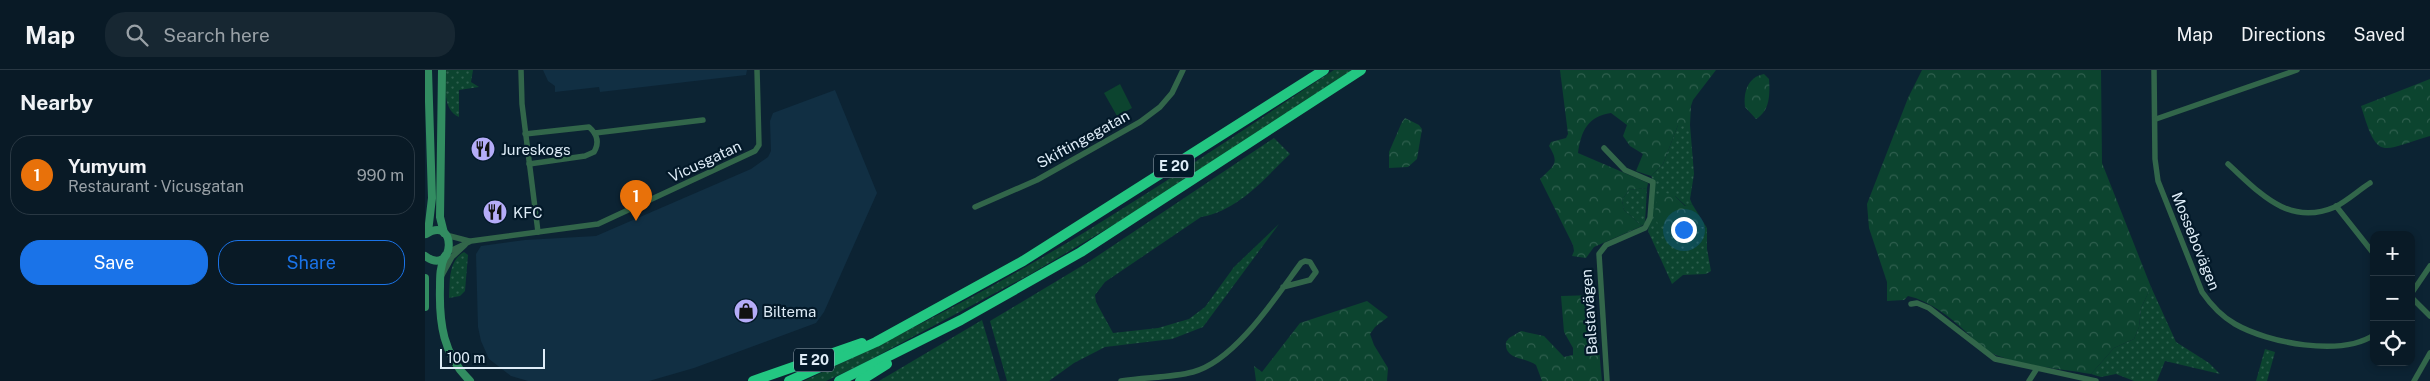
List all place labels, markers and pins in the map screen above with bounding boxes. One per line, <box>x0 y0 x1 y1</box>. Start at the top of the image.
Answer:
restaurant icon: Jureskogs <box>470 136 496 162</box>
place label: Jureskogs <box>501 141 571 158</box>
pin: 1 <box>620 180 652 221</box>
restaurant icon: KFC <box>482 199 508 225</box>
place label: KFC <box>513 204 542 221</box>
shop icon: Biltema <box>733 298 759 324</box>
place label: Biltema <box>763 303 816 320</box>

